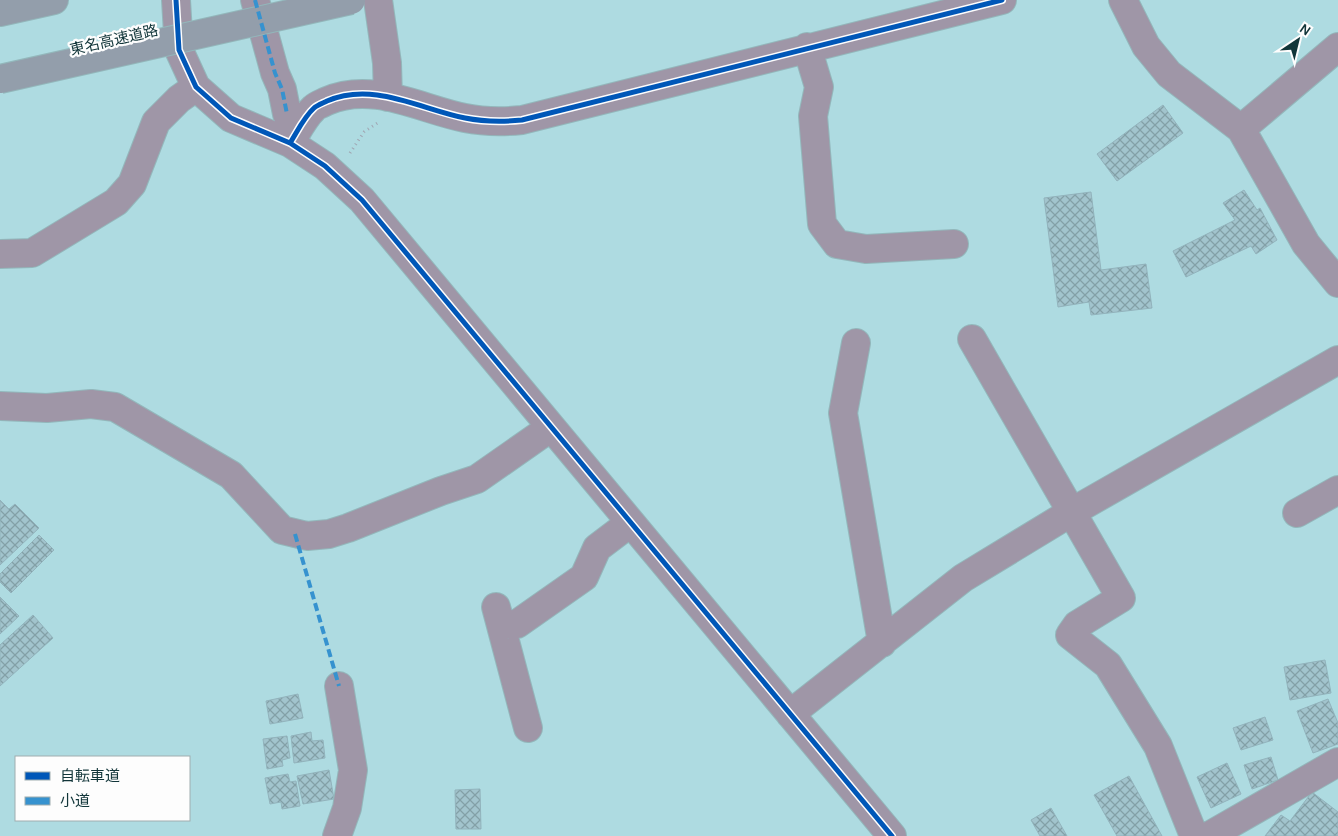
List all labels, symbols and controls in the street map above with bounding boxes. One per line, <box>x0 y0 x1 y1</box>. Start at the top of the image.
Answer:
north arrow <box>1273 15 1323 65</box>
text: N <box>1296 20 1314 40</box>
street label: 東名高速道路 <box>68 21 160 59</box>
legend <box>15 756 190 821</box>
text: 自転車道 <box>60 767 120 785</box>
text: 小道 <box>60 792 90 810</box>

